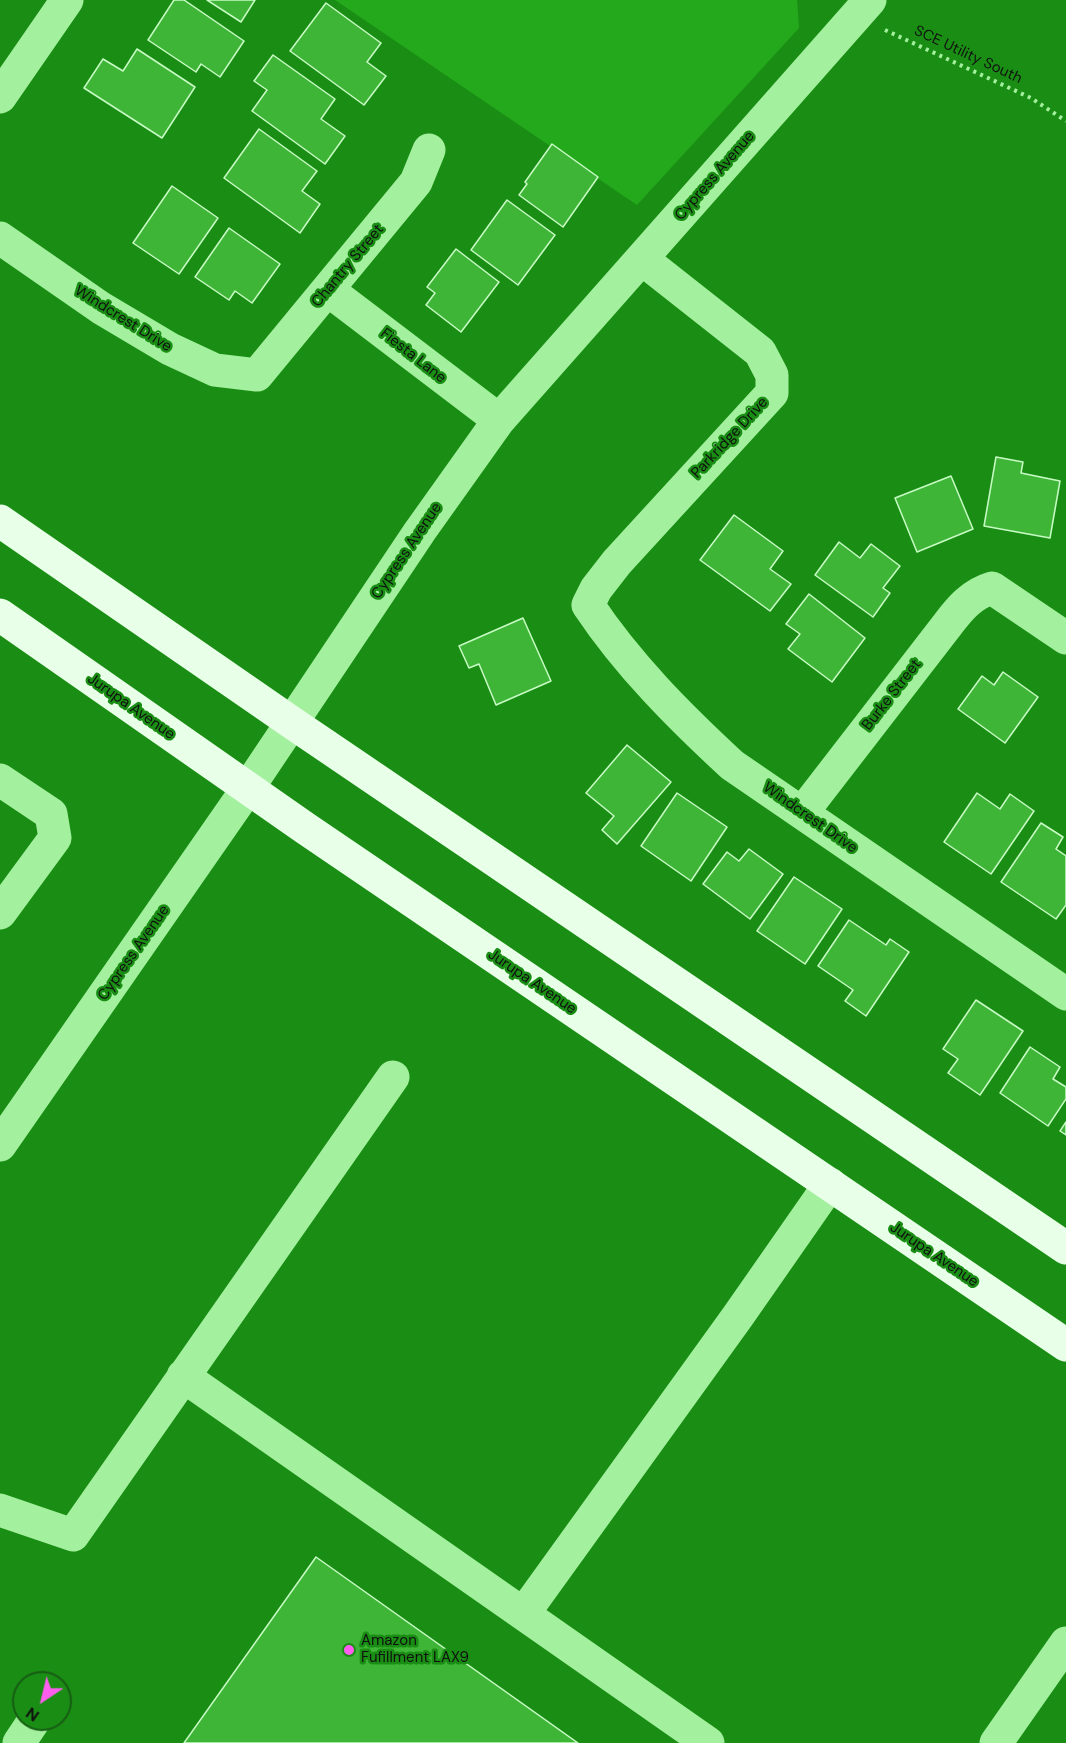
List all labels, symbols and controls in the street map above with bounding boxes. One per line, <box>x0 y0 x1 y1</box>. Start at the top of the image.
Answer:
street label: SCE Utility South <box>911 22 1025 88</box>
street label: Cypress Avenue <box>671 128 759 224</box>
street label: Chantry Street <box>308 221 388 311</box>
street label: Windcrest Drive <box>71 282 175 356</box>
street label: Fiesta Lane <box>377 325 449 387</box>
street label: Parkridge Drive <box>688 394 772 482</box>
street label: Cypress Avenue <box>368 499 446 603</box>
street label: Burke Street <box>859 656 925 734</box>
street label: Jurupa Avenue <box>84 670 178 744</box>
street label: Windcrest Drive <box>759 779 861 857</box>
street label: Cypress Avenue <box>94 902 174 1004</box>
street label: Jurupa Avenue <box>484 946 580 1018</box>
street label: Jurupa Avenue <box>886 1219 982 1291</box>
place label: Amazon Fufillment LAX9 <box>361 1632 469 1667</box>
marker: Amazon Fufillment LAX9 <box>342 1643 356 1657</box>
north arrow <box>12 1671 72 1731</box>
text: N <box>22 1703 43 1726</box>

